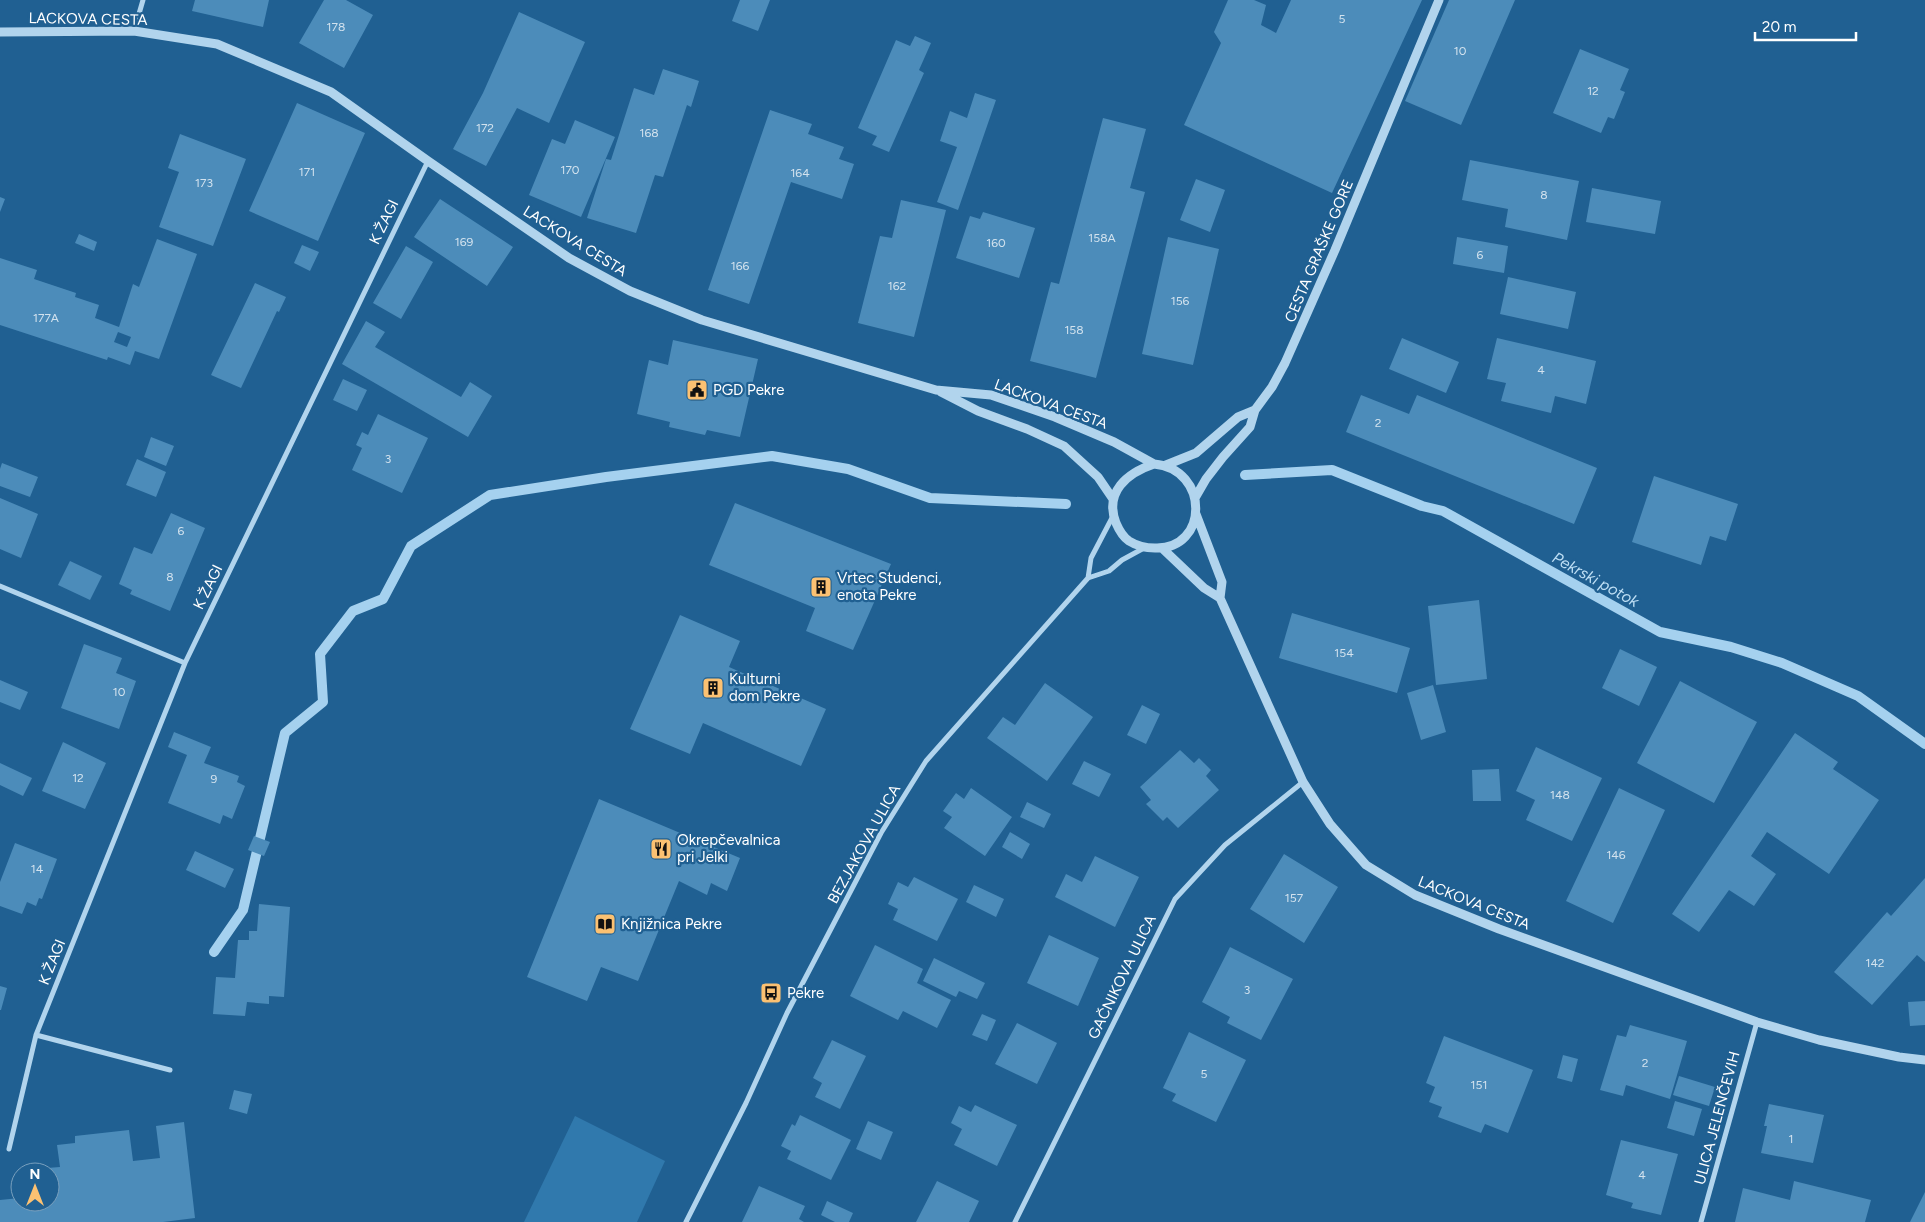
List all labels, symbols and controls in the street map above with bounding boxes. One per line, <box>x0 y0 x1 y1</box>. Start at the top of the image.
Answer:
street label: LACKOVA CESTA <box>28 9 148 29</box>
scale bar <box>1755 10 1856 42</box>
house number: 5 <box>1339 12 1346 26</box>
text: 20 m <box>1762 18 1796 36</box>
house number: 178 <box>327 20 345 34</box>
house number: 10 <box>1454 44 1467 58</box>
house number: 12 <box>1587 84 1599 98</box>
house number: 172 <box>476 121 494 135</box>
house number: 168 <box>639 126 659 140</box>
house number: 170 <box>560 163 580 177</box>
house number: 171 <box>299 165 315 179</box>
house number: 164 <box>790 166 810 180</box>
house number: 173 <box>195 176 213 190</box>
street label: CESTA GRAŠKE GORE <box>1281 177 1357 325</box>
house number: 8 <box>1540 188 1548 202</box>
street label: K ŽAGI <box>366 197 402 247</box>
street label: LACKOVA CESTA <box>520 202 630 280</box>
house number: 158A <box>1088 231 1116 245</box>
house number: 169 <box>455 235 473 249</box>
house number: 160 <box>986 236 1006 250</box>
house number: 6 <box>1477 248 1484 262</box>
house number: 166 <box>731 259 749 273</box>
house number: 162 <box>888 279 906 293</box>
house number: 156 <box>1171 294 1190 308</box>
house number: 177A <box>33 311 59 325</box>
house number: 158 <box>1064 323 1084 337</box>
house number: 4 <box>1537 363 1545 377</box>
street label: LACKOVA CESTA <box>992 375 1110 433</box>
public building icon: PGD Pekre <box>685 378 709 402</box>
place label: PGD Pekre <box>713 381 784 399</box>
house number: 2 <box>1375 416 1381 430</box>
house number: 3 <box>385 452 391 466</box>
house number: 6 <box>178 524 185 538</box>
water label: Pekrski potok <box>1549 548 1643 612</box>
street label: K ŽAGI <box>190 562 226 612</box>
place label: Vrtec Studenci, enota Pekre <box>837 569 942 604</box>
house number: 8 <box>166 570 174 584</box>
building icon: Vrtec Studenci, enota Pekre <box>809 575 833 599</box>
house number: 154 <box>1334 646 1354 660</box>
place label: Kulturni dom Pekre <box>729 670 800 705</box>
building icon: Kulturni dom Pekre <box>701 676 725 700</box>
house number: 10 <box>113 685 126 699</box>
house number: 12 <box>72 771 84 785</box>
house number: 9 <box>211 772 218 786</box>
street label: BEZJAKOVA ULICA <box>824 781 904 907</box>
house number: 148 <box>1550 788 1570 802</box>
place label: Okrepčevalnica pri Jelki <box>677 831 780 866</box>
restaurant icon: Okrepčevalnica pri Jelki <box>649 837 673 861</box>
house number: 146 <box>1606 848 1626 862</box>
house number: 14 <box>31 862 44 876</box>
street label: LACKOVA CESTA <box>1415 872 1533 934</box>
house number: 157 <box>1285 891 1304 905</box>
library icon: Knjižnica Pekre <box>593 912 617 936</box>
street label: GAČNIKOVA ULICA <box>1084 912 1160 1042</box>
place label: Knjižnica Pekre <box>621 915 722 933</box>
street label: K ŽAGI <box>35 937 69 987</box>
house number: 142 <box>1865 956 1885 970</box>
bus stop icon: Pekre <box>759 981 783 1005</box>
house number: 3 <box>1244 983 1250 997</box>
place label: Pekre <box>787 984 824 1002</box>
street label: ULICA JELENČEVIH <box>1691 1049 1743 1187</box>
house number: 2 <box>1642 1056 1648 1070</box>
house number: 5 <box>1201 1067 1208 1081</box>
house number: 151 <box>1471 1078 1487 1092</box>
house number: 1 <box>1789 1132 1793 1146</box>
north arrow <box>10 1162 60 1212</box>
text: N <box>30 1166 40 1183</box>
house number: 4 <box>1638 1168 1646 1182</box>

